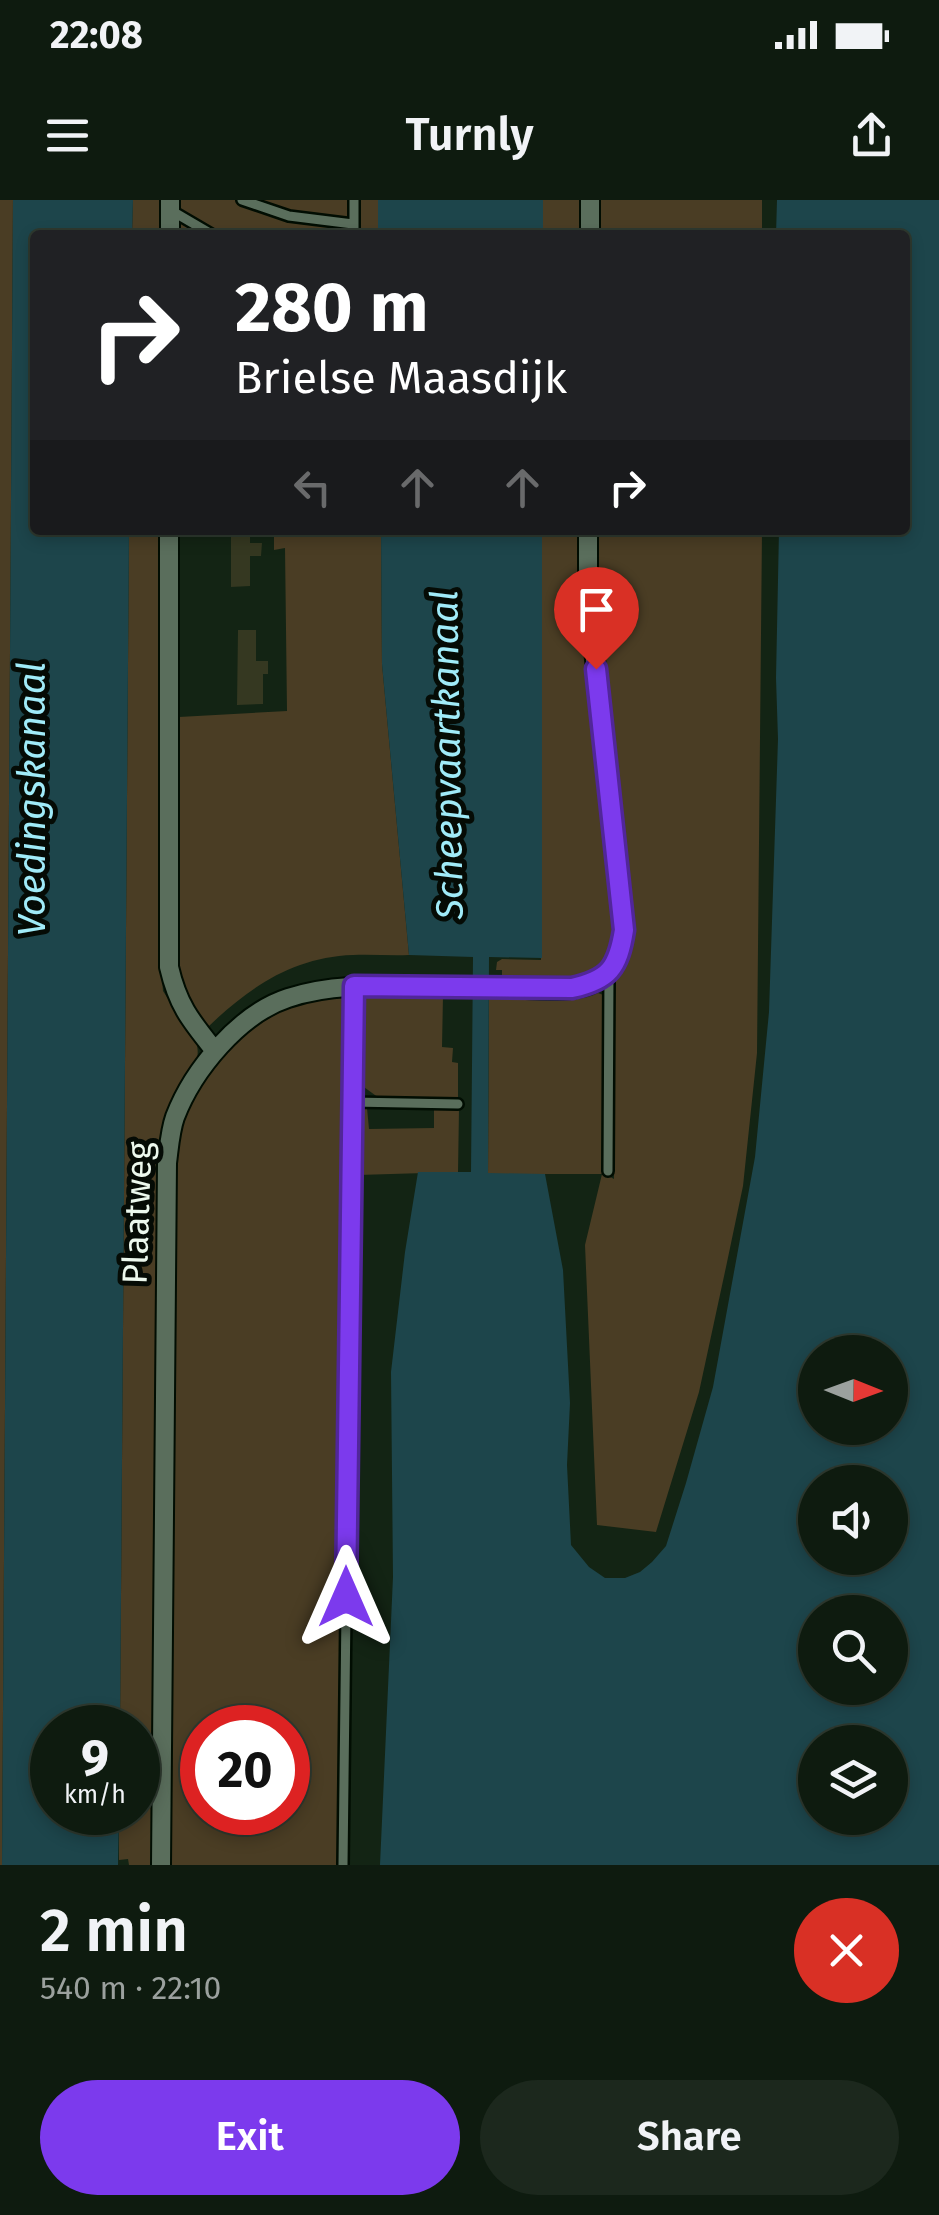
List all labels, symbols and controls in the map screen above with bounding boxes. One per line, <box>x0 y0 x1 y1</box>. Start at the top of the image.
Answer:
text: 22:08 <box>50 12 143 58</box>
icon: menu <box>40 108 95 163</box>
text: Turnly <box>406 108 533 162</box>
icon: share <box>844 108 899 163</box>
text: 280 m <box>235 266 429 350</box>
icon: right <box>70 270 200 400</box>
text: Brielse Maasdijk <box>235 351 567 405</box>
icon: left <box>285 460 340 515</box>
icon: ahead <box>390 460 445 515</box>
icon: ahead <box>495 460 550 515</box>
icon: right <box>600 460 655 515</box>
pin <box>554 567 639 670</box>
icon: arrive <box>569 582 624 637</box>
water label: Scheepvaartkanaal <box>421 590 473 921</box>
water label: Voedingskanaal <box>9 662 55 936</box>
street label: Plaatweg <box>114 1140 161 1285</box>
north arrow <box>798 1335 908 1445</box>
map controls <box>798 1335 908 1835</box>
button: sound <box>798 1465 908 1575</box>
position arrow <box>294 1545 398 1649</box>
button: search <box>798 1595 908 1705</box>
speed limit sign: 20 <box>180 1705 310 1835</box>
button: layers <box>798 1725 908 1835</box>
text: 9 <box>81 1728 109 1788</box>
text: km/h <box>64 1780 126 1810</box>
text: 2 min <box>40 1895 188 1967</box>
button: close <box>794 1898 899 2003</box>
text: 540 m · 22:10 <box>40 1969 221 2007</box>
button: Exit <box>40 2080 460 2195</box>
button: Share <box>480 2080 899 2195</box>

